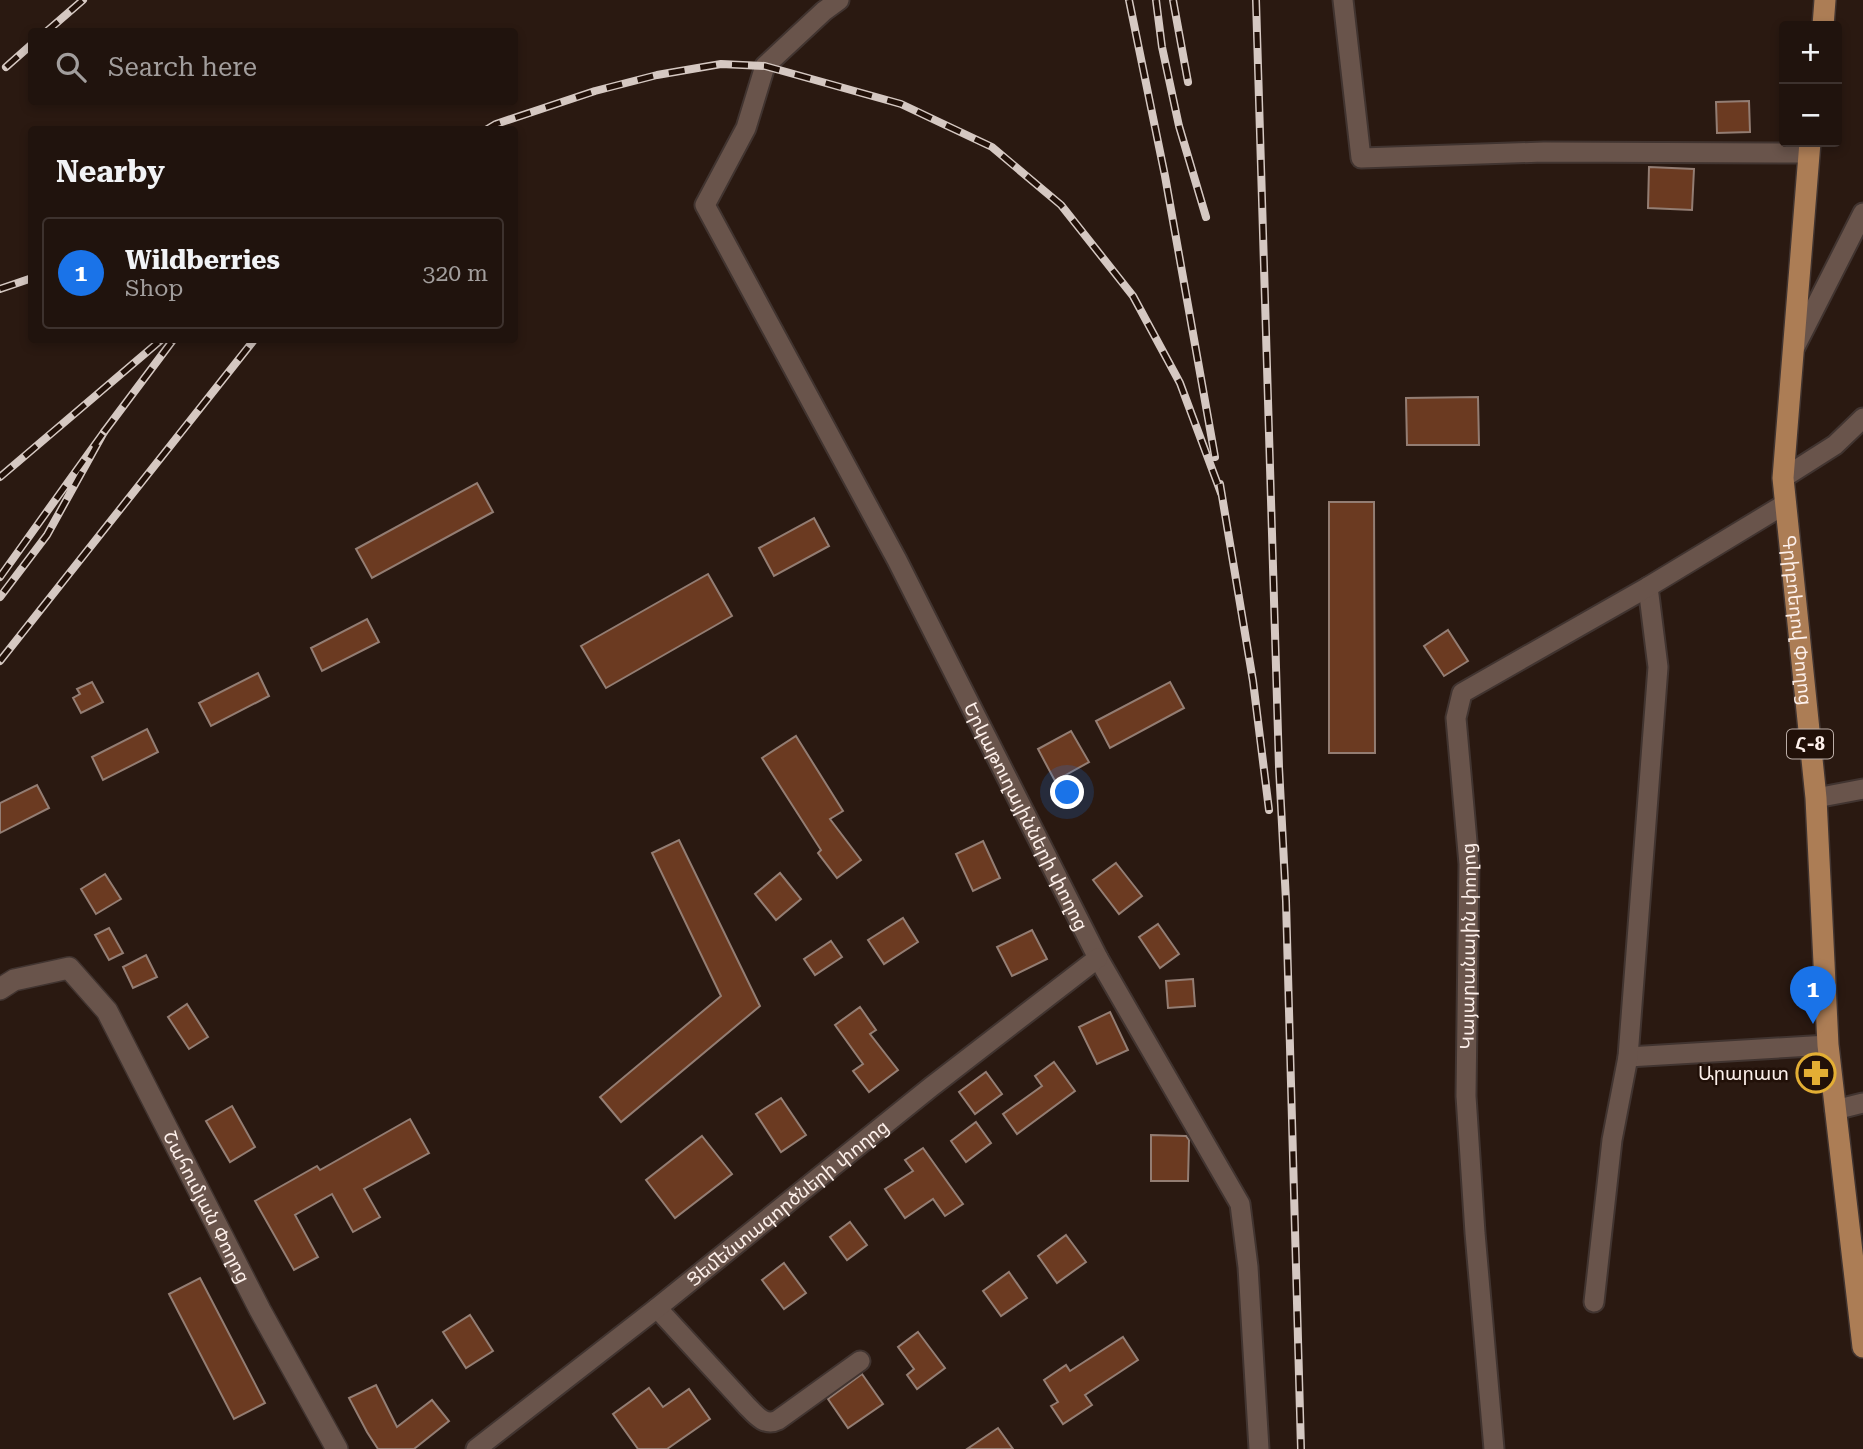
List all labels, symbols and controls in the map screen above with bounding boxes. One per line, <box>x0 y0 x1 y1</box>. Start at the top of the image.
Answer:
map controls <box>1779 21 1842 147</box>
button: + <box>1779 21 1842 84</box>
search box <box>28 28 518 105</box>
icon: search <box>52 48 90 86</box>
text: Search here <box>108 52 257 82</box>
button: − <box>1779 84 1842 147</box>
text: Nearby <box>56 154 165 189</box>
text: Wildberries <box>125 245 280 275</box>
text: 1 <box>75 260 87 287</box>
text: 320 m <box>423 260 488 287</box>
text: Shop <box>125 275 183 302</box>
street label: Գրիբոեդով Փողոց <box>1777 534 1817 706</box>
street label: Երկաթուղայինների փողոց <box>959 698 1093 935</box>
road number: Հ-8 <box>1787 730 1833 758</box>
your location <box>1050 775 1084 809</box>
street label: Կայարանային փողոց <box>1456 842 1481 1050</box>
pin: 1 <box>1790 966 1836 1024</box>
pharmacy icon: Արարատ <box>1795 1052 1837 1094</box>
place label: Արարատ <box>1698 1062 1789 1085</box>
street label: Ցեմենտագործների փողոց <box>682 1115 893 1291</box>
street label: Շահումյան Փողոց <box>158 1127 255 1287</box>

